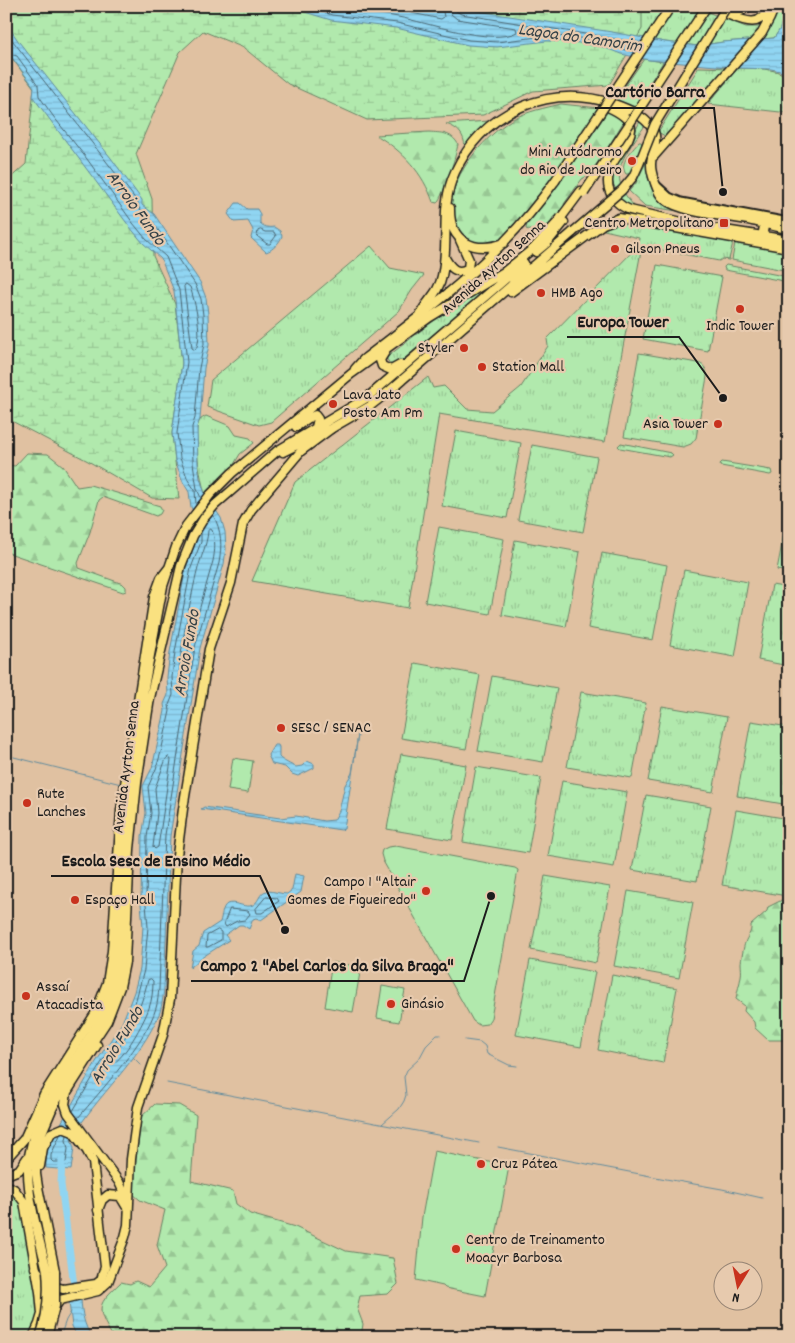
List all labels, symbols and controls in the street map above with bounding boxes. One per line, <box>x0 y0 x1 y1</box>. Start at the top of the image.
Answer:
water label: Lagoa do Camorim <box>516 18 644 60</box>
callout: Cartório Barra <box>595 75 714 108</box>
text: Cartório Barra <box>605 81 705 106</box>
place label: Mini Autódromo do Rio de Janeiro <box>520 141 622 182</box>
marker: Mini Autódromo do Rio de Janeiro <box>626 155 638 167</box>
water label: Arroio Fundo <box>99 166 171 252</box>
place label: Centro Metropolitano <box>585 212 714 235</box>
street label: Avenida Ayrton Senna <box>437 215 552 321</box>
marker: Centro Metropolitano <box>718 217 730 229</box>
place label: Gilson Pneus <box>625 238 700 261</box>
marker: Gilson Pneus <box>609 243 621 255</box>
place label: HMB Ago <box>551 282 603 305</box>
marker: HMB Ago <box>535 287 547 299</box>
marker: Indic Tower <box>734 303 746 315</box>
callout: Europa Tower <box>567 304 679 337</box>
text: Europa Tower <box>577 311 669 336</box>
place label: Indic Tower <box>706 315 774 338</box>
place label: Styler <box>418 337 454 360</box>
marker: Styler <box>458 342 470 354</box>
place label: Station Mall <box>492 356 564 379</box>
marker: Station Mall <box>476 361 488 373</box>
place label: Lava Jato Posto Am Pm <box>343 384 422 425</box>
marker: Lava Jato Posto Am Pm <box>327 398 339 410</box>
place label: Asia Tower <box>643 413 708 436</box>
marker: Asia Tower <box>712 418 724 430</box>
water label: Arroio Fundo <box>168 607 208 698</box>
street label: Avenida Ayrton Senna <box>107 699 147 834</box>
place label: SESC / SENAC <box>291 717 371 740</box>
marker: SESC / SENAC <box>275 722 287 734</box>
place label: Rute Lanches <box>37 783 86 824</box>
marker: Rute Lanches <box>21 797 33 809</box>
callout: Escola Sesc de Ensino Médio <box>51 843 260 876</box>
text: Escola Sesc de Ensino Médio <box>62 850 250 875</box>
place label: Campo 1 "Altair Gomes de Figueiredo" <box>287 871 416 912</box>
marker: Campo 1 "Altair Gomes de Figueiredo" <box>420 885 432 897</box>
place label: Espaço Hall <box>85 889 155 912</box>
marker: Espaço Hall <box>69 894 81 906</box>
callout: Campo 2 "Abel Carlos da Silva Braga" <box>191 948 464 981</box>
text: Campo 2 "Abel Carlos da Silva Braga" <box>200 955 454 980</box>
place label: Assaí Atacadista <box>36 976 103 1017</box>
marker: Assaí Atacadista <box>20 990 32 1002</box>
place label: Ginásio <box>401 993 444 1016</box>
marker: Ginásio <box>385 998 397 1010</box>
water label: Arroio Fundo <box>85 1001 152 1090</box>
place label: Cruz Pátea <box>491 1153 558 1176</box>
marker: Cruz Pátea <box>475 1158 487 1170</box>
place label: Centro de Treinamento Moacyr Barbosa <box>466 1229 605 1270</box>
marker: Centro de Treinamento Moacyr Barbosa <box>450 1243 462 1255</box>
north arrow <box>712 1260 762 1310</box>
text: N <box>731 1286 741 1307</box>

